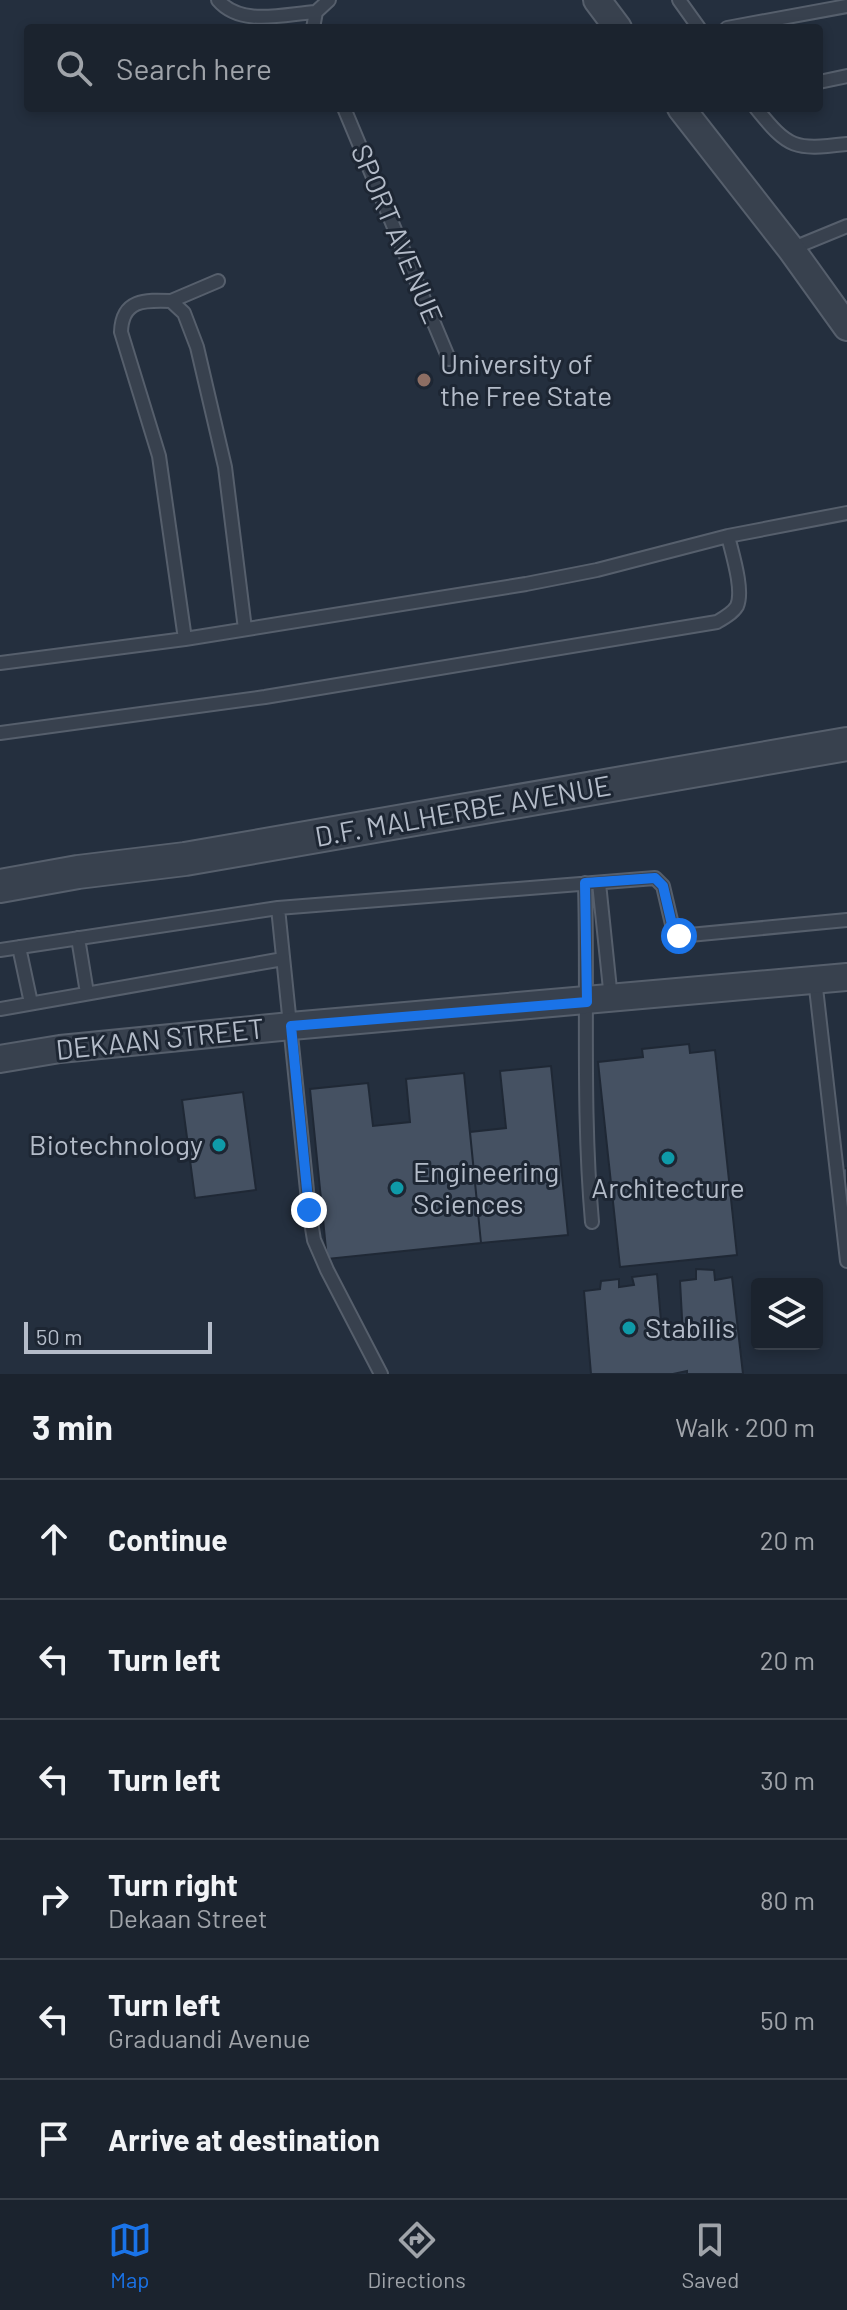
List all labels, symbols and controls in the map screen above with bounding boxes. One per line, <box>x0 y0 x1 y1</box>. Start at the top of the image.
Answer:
search box <box>24 24 823 112</box>
icon: search <box>52 46 96 90</box>
text: Search here <box>116 50 272 86</box>
street label: SPORT AVENUE <box>345 139 451 328</box>
place label: University of the Free State <box>440 346 612 412</box>
marker: University of the Free State <box>415 371 433 389</box>
street label: D.F. MALHERBE AVENUE <box>312 767 614 853</box>
route start <box>661 918 697 954</box>
street label: DEKAAN STREET <box>54 1010 266 1066</box>
place label: Biotechnology <box>29 1127 203 1161</box>
marker: Biotechnology <box>210 1136 228 1154</box>
marker: Architecture <box>659 1149 677 1167</box>
place label: Engineering Sciences <box>413 1154 559 1220</box>
place label: Architecture <box>591 1170 745 1204</box>
marker: Engineering Sciences <box>388 1179 406 1197</box>
route end <box>291 1192 327 1228</box>
map controls <box>751 1278 823 1350</box>
button: layers <box>751 1278 823 1350</box>
place label: Stabilis <box>645 1310 735 1344</box>
scale bar <box>24 1318 212 1354</box>
marker: Stabilis <box>620 1319 638 1337</box>
text: 50 m <box>36 1323 82 1349</box>
text: 3 min <box>32 1406 113 1447</box>
text: Walk · 200 m <box>675 1411 815 1442</box>
icon: ahead <box>32 1517 76 1561</box>
text: Continue <box>108 1521 228 1557</box>
text: 20 m <box>760 1524 815 1555</box>
icon: left <box>32 1637 76 1681</box>
text: Turn left <box>108 1641 221 1677</box>
text: 20 m <box>760 1644 815 1675</box>
icon: left <box>32 1757 76 1801</box>
text: Turn left <box>108 1761 221 1797</box>
text: 30 m <box>760 1764 815 1795</box>
text: Turn right <box>108 1866 238 1902</box>
icon: right <box>32 1877 76 1921</box>
text: 80 m <box>760 1884 815 1915</box>
text: Dekaan Street <box>108 1902 267 1933</box>
text: Turn left <box>108 1986 221 2022</box>
icon: left <box>32 1997 76 2041</box>
text: 50 m <box>760 2004 815 2035</box>
text: Graduandi Avenue <box>108 2022 311 2053</box>
icon: arrive <box>32 2117 76 2161</box>
text: Arrive at destination <box>108 2121 380 2157</box>
tab: Map <box>108 2218 152 2292</box>
tab: Directions <box>367 2218 466 2292</box>
tab: Saved <box>681 2218 739 2292</box>

